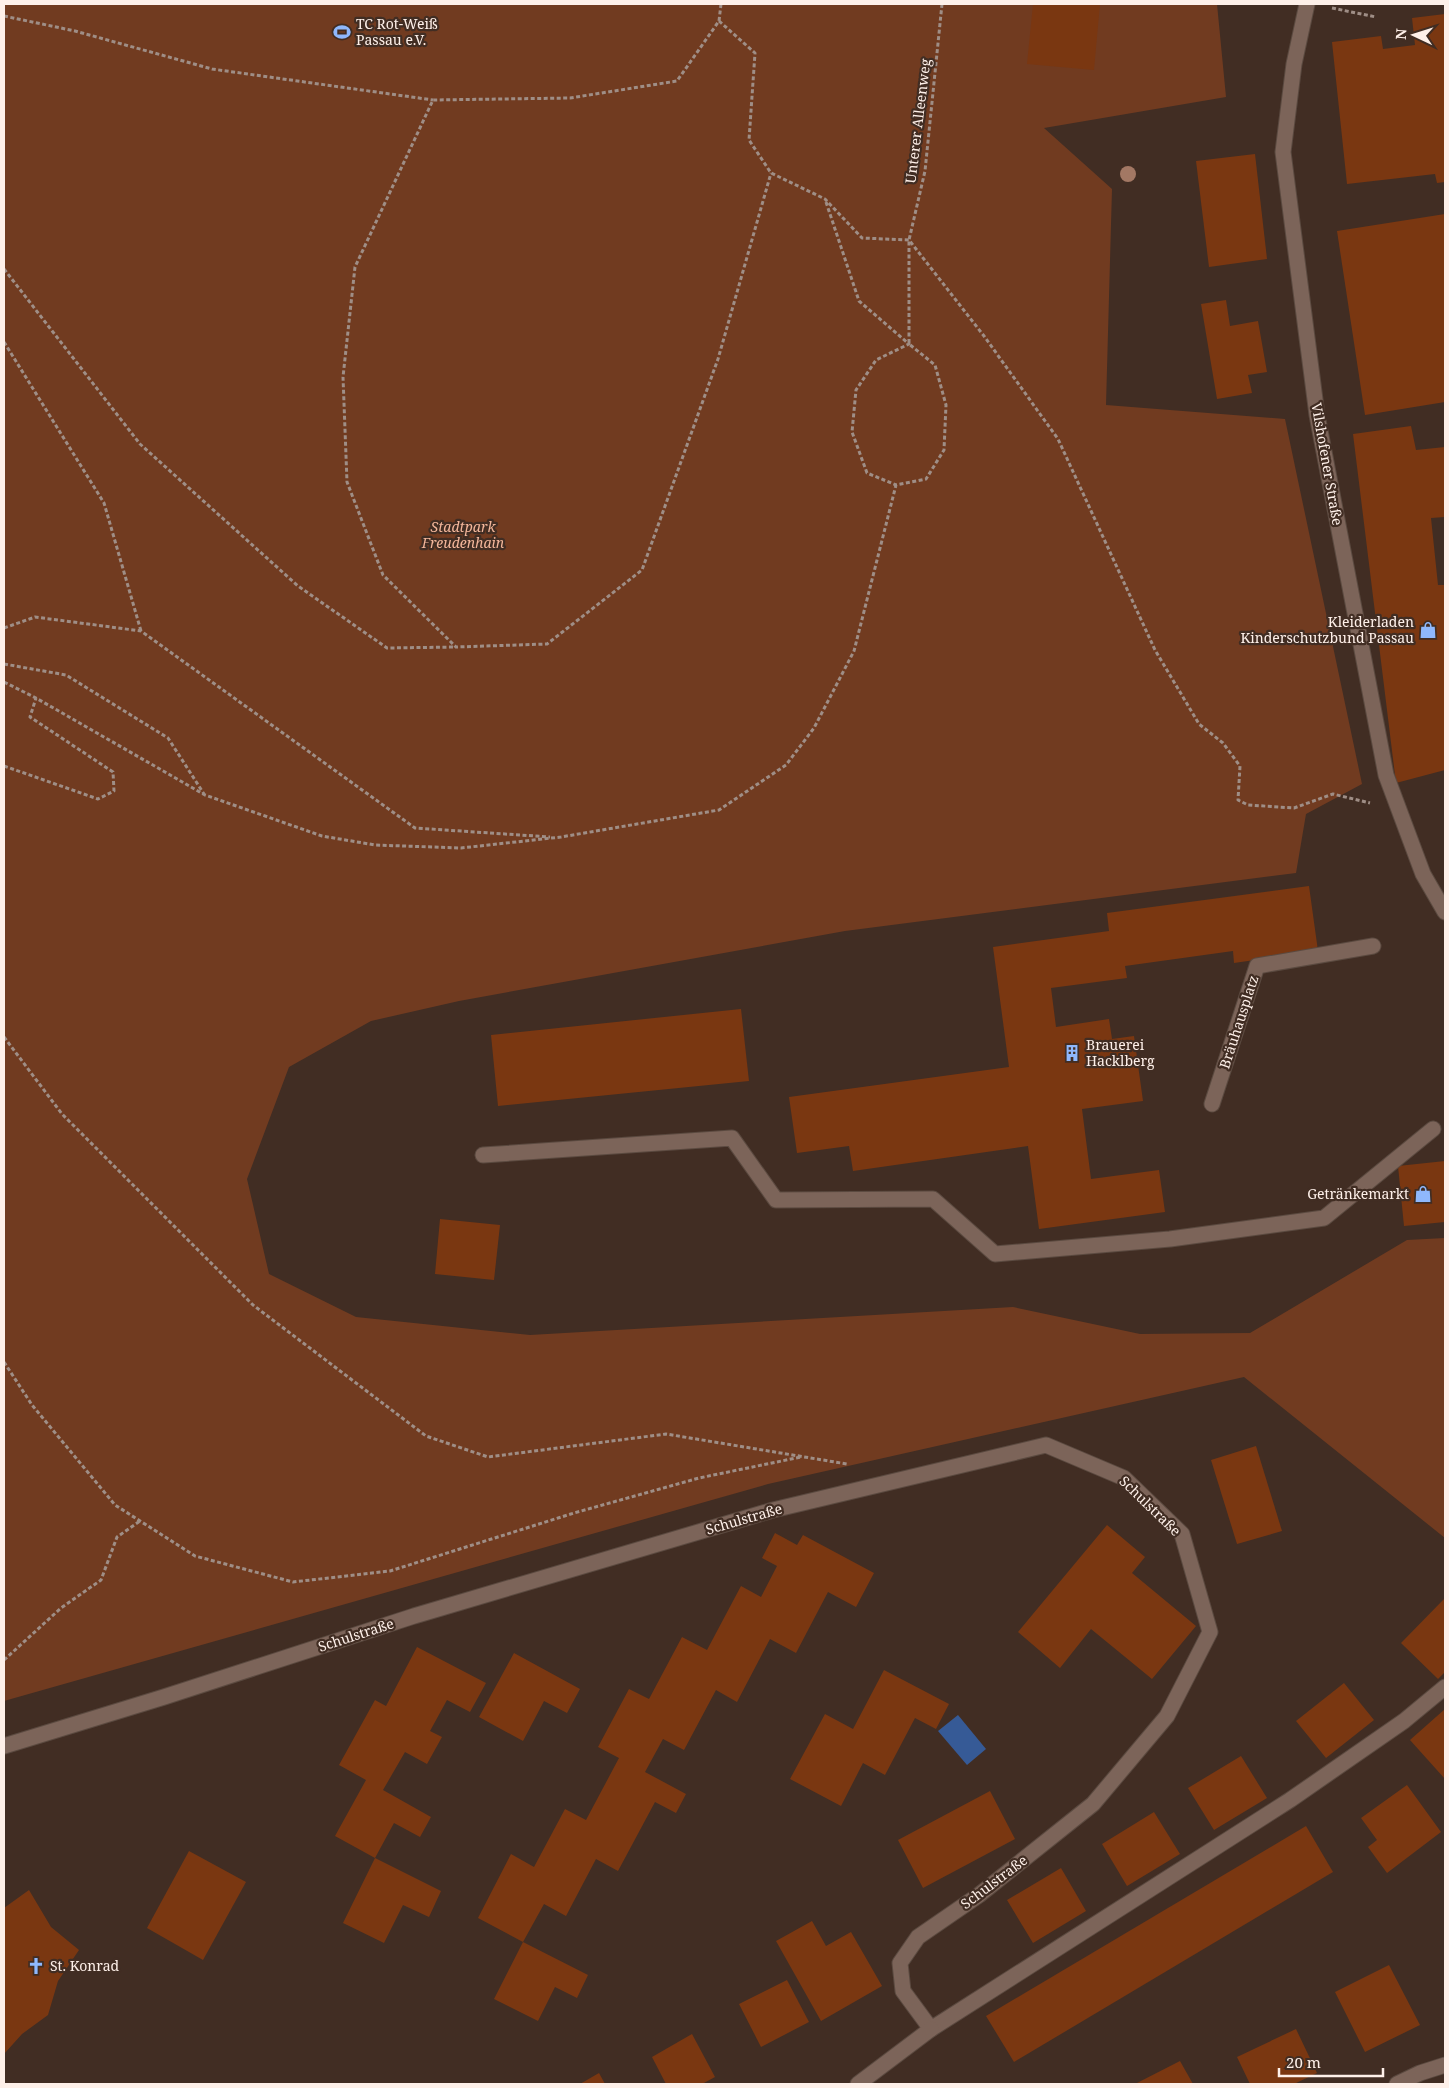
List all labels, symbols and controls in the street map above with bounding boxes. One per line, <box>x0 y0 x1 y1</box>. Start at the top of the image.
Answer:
north arrow <box>1389 10 1439 60</box>
place label: TC Rot-Weiß Passau e.V. <box>356 14 438 49</box>
sports icon: TC Rot-Weiß Passau e.V. <box>332 22 352 42</box>
text: N <box>1391 28 1410 40</box>
street label: Unterer Alleenweg <box>900 57 935 184</box>
street label: Vilshofener Straße <box>1307 401 1348 527</box>
park label: Stadtpark Freudenhain <box>421 517 505 552</box>
place label: Kleiderladen Kinderschutzbund Passau <box>1240 612 1414 647</box>
shop icon: Kleiderladen Kinderschutzbund Passau <box>1418 620 1438 640</box>
street label: Bräuhausplatz <box>1214 973 1263 1071</box>
place label: Brauerei Hacklberg <box>1086 1035 1155 1070</box>
building icon: Brauerei Hacklberg <box>1062 1043 1082 1063</box>
place label: Getränkemarkt <box>1307 1184 1409 1203</box>
shop icon: Getränkemarkt <box>1413 1184 1433 1204</box>
street label: Schulstraße <box>1115 1471 1185 1540</box>
street label: Schulstraße <box>703 1499 784 1538</box>
street label: Schulstraße <box>316 1613 396 1656</box>
street label: Schulstraße <box>957 1850 1031 1913</box>
church icon: St. Konrad <box>26 1956 46 1976</box>
place label: St. Konrad <box>50 1956 120 1975</box>
scale bar <box>1279 2046 1383 2078</box>
text: 20 m <box>1286 2052 1321 2072</box>

